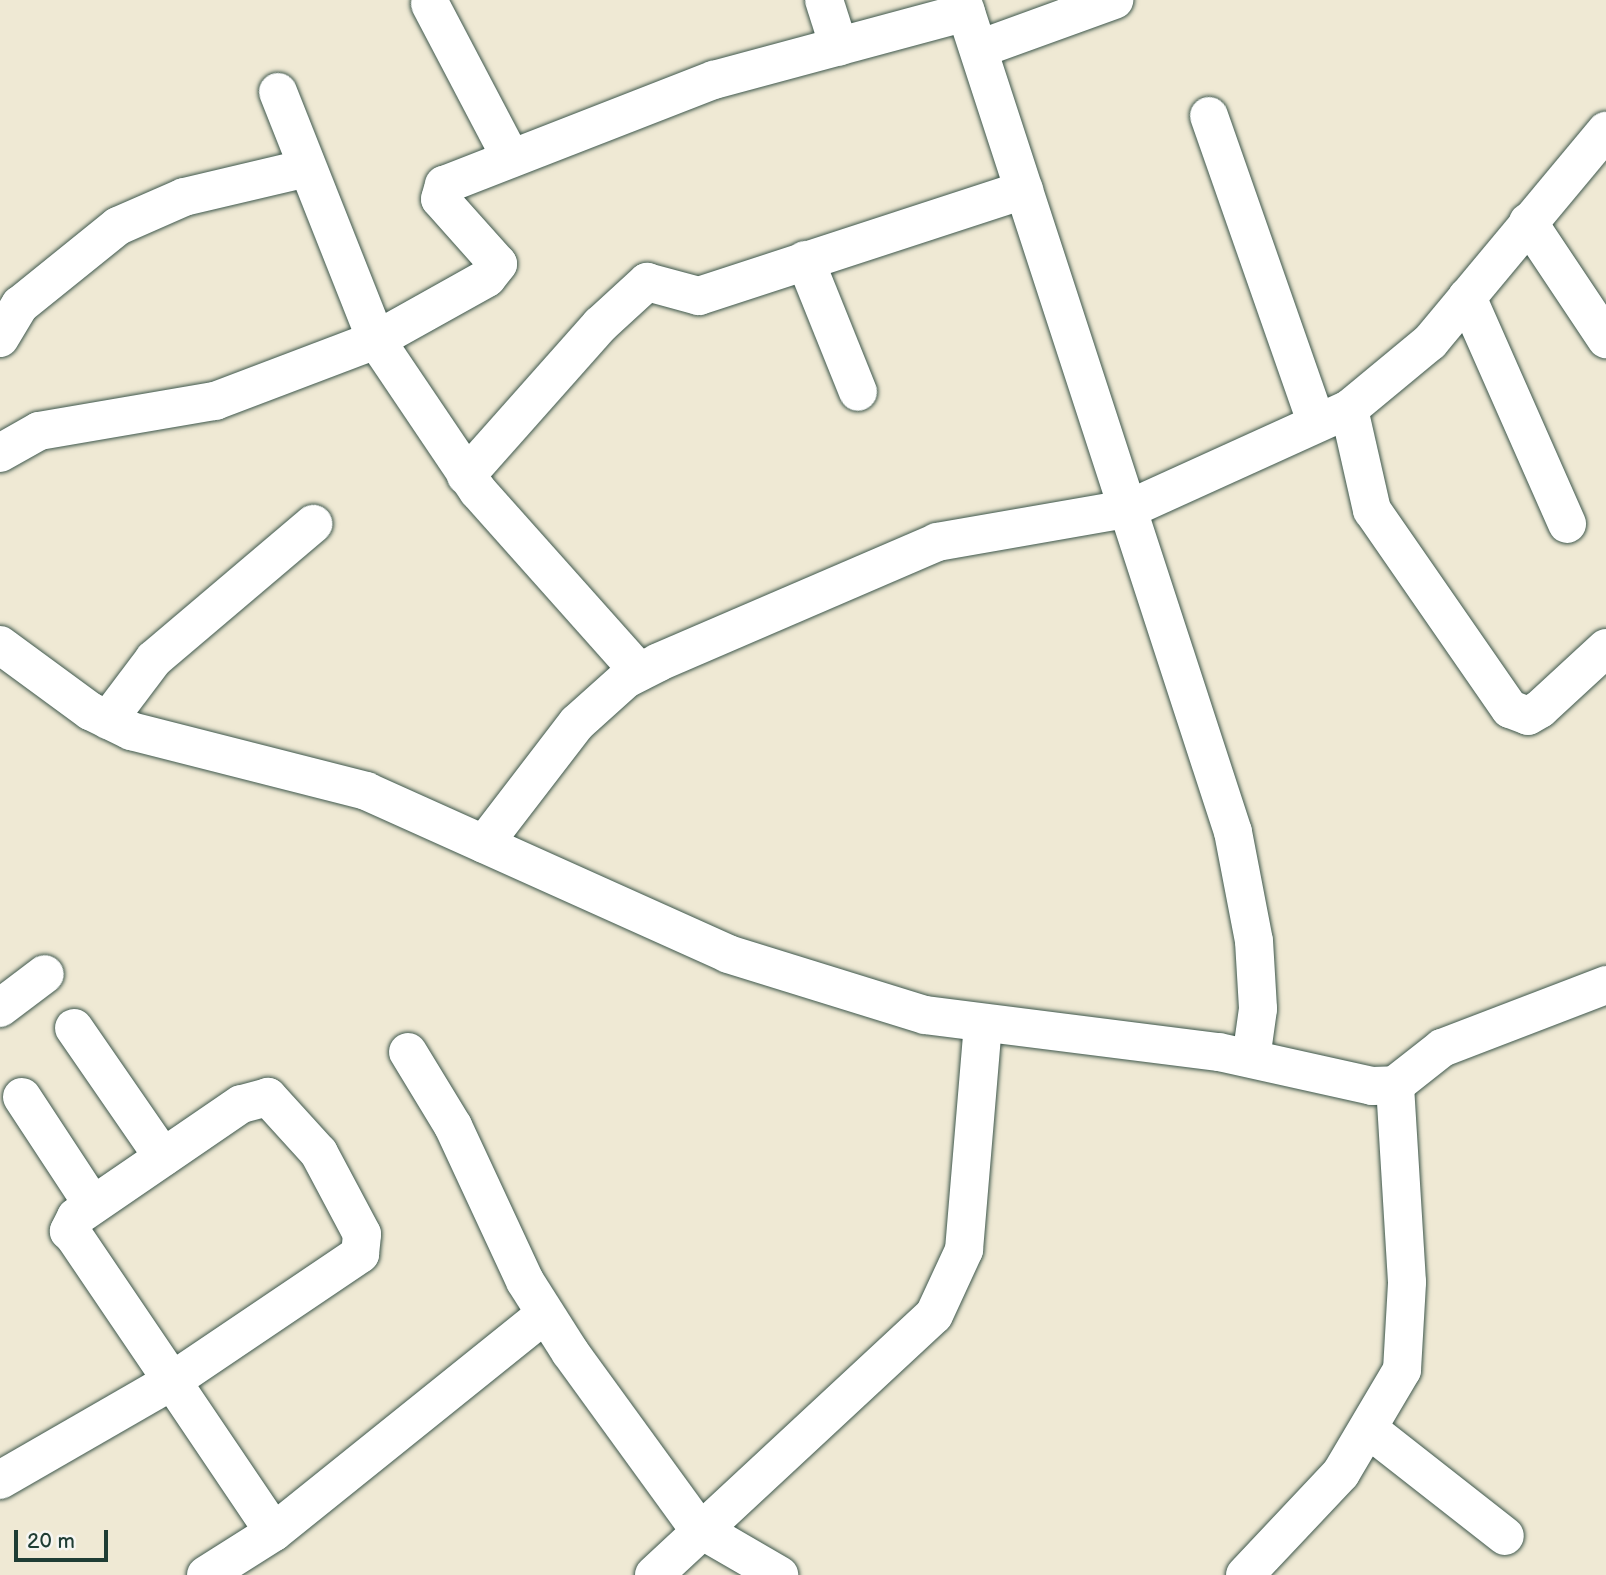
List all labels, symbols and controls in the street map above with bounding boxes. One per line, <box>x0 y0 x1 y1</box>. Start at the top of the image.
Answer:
scale bar <box>18 1516 112 1560</box>
text: 20 m <box>27 1529 75 1554</box>

